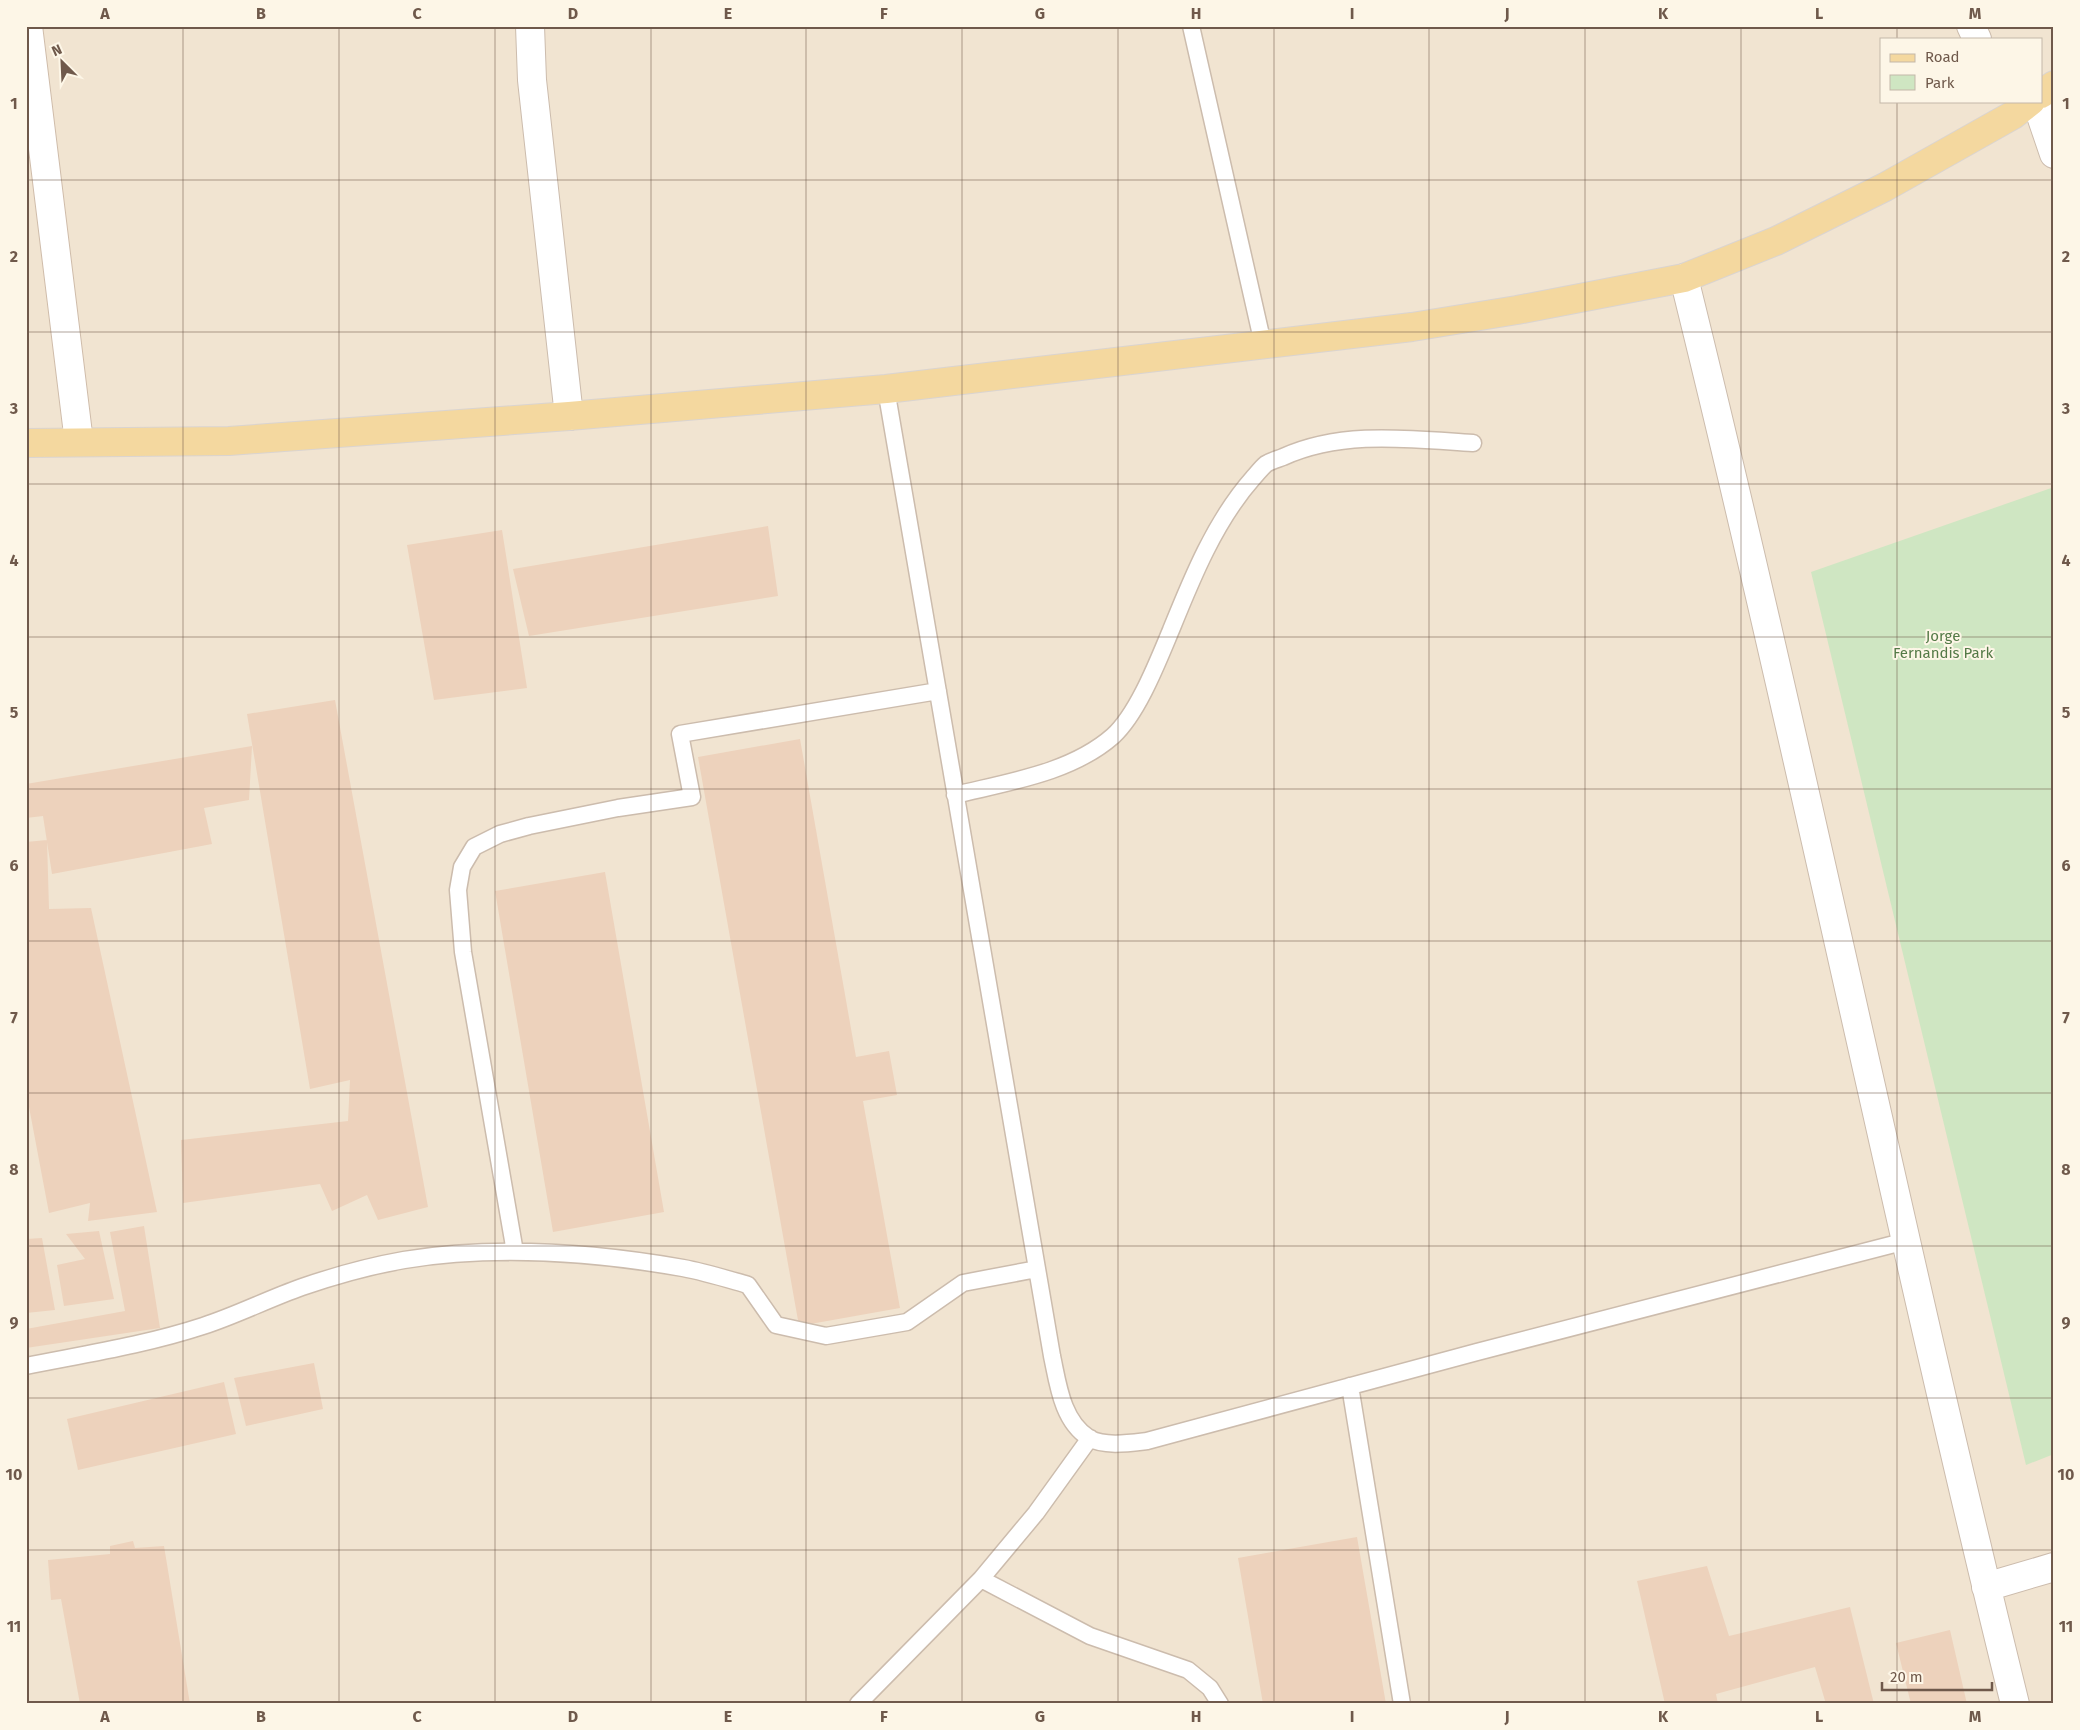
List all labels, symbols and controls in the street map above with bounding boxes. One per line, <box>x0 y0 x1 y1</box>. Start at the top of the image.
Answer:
text: A <box>99 4 110 23</box>
text: B <box>256 4 266 23</box>
text: C <box>412 4 422 23</box>
text: D <box>568 4 578 23</box>
text: E <box>724 4 732 23</box>
text: F <box>880 4 888 23</box>
text: G <box>1035 4 1045 23</box>
text: H <box>1191 4 1201 23</box>
text: I <box>1350 4 1354 23</box>
text: J <box>1503 4 1510 23</box>
text: K <box>1658 4 1669 23</box>
text: L <box>1815 4 1823 23</box>
text: M <box>1969 4 1982 23</box>
north arrow <box>38 38 88 88</box>
legend <box>1880 38 2042 102</box>
text: N <box>49 41 65 60</box>
text: Road <box>1925 48 1960 66</box>
text: Park <box>1925 74 1955 92</box>
text: 1 <box>10 94 18 113</box>
text: 1 <box>2062 94 2070 113</box>
text: 2 <box>10 247 18 266</box>
text: 2 <box>2062 247 2070 266</box>
text: 3 <box>9 399 18 418</box>
text: 3 <box>2061 399 2070 418</box>
text: 4 <box>9 551 19 570</box>
text: 4 <box>2061 551 2071 570</box>
park label: Jorge Fernandis Park <box>1893 627 1993 662</box>
text: 5 <box>10 703 19 722</box>
text: 5 <box>2062 703 2071 722</box>
text: 6 <box>9 856 19 875</box>
text: 6 <box>2061 856 2071 875</box>
text: 7 <box>10 1008 18 1027</box>
text: 7 <box>2062 1008 2070 1027</box>
text: 8 <box>9 1160 19 1179</box>
text: 8 <box>2061 1160 2071 1179</box>
text: 9 <box>10 1313 19 1332</box>
text: 9 <box>2062 1313 2071 1332</box>
text: 10 <box>6 1465 22 1484</box>
text: 10 <box>2058 1465 2074 1484</box>
text: 11 <box>7 1617 21 1636</box>
text: 11 <box>2059 1617 2073 1636</box>
scale bar <box>1882 1660 1992 1692</box>
text: 20 m <box>1890 1668 1923 1686</box>
text: A <box>99 1707 110 1726</box>
text: B <box>256 1707 266 1726</box>
text: C <box>412 1707 422 1726</box>
text: D <box>568 1707 578 1726</box>
text: E <box>724 1707 732 1726</box>
text: F <box>880 1707 888 1726</box>
text: G <box>1035 1707 1045 1726</box>
text: H <box>1191 1707 1201 1726</box>
text: I <box>1350 1707 1354 1726</box>
text: J <box>1503 1707 1510 1726</box>
text: K <box>1658 1707 1669 1726</box>
text: L <box>1815 1707 1823 1726</box>
text: M <box>1969 1707 1982 1726</box>

